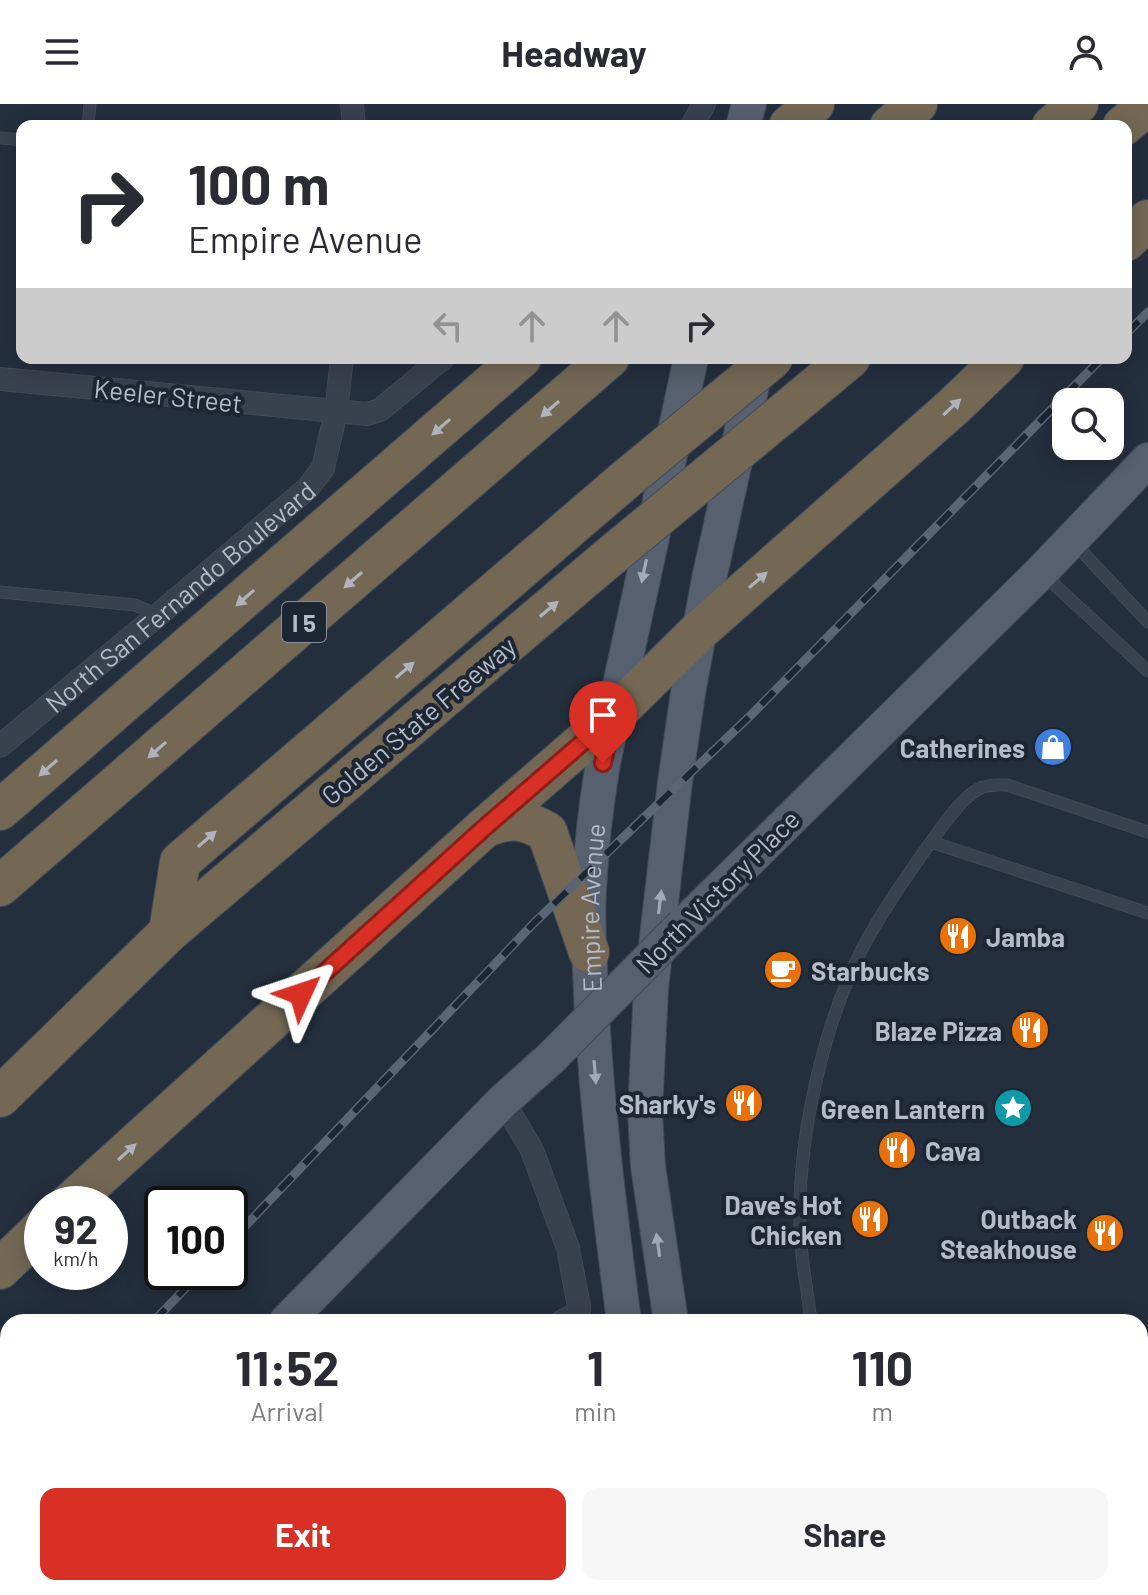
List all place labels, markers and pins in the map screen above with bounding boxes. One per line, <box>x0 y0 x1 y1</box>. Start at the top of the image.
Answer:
pin <box>569 681 637 763</box>
shop icon: Catherines <box>1032 726 1074 768</box>
place label: Catherines <box>900 732 1025 763</box>
restaurant icon: Jamba <box>937 915 979 957</box>
place label: Jamba <box>986 921 1065 952</box>
cafe icon: Starbucks <box>762 949 804 991</box>
place label: Starbucks <box>811 955 930 986</box>
restaurant icon: Blaze Pizza <box>1009 1009 1051 1051</box>
place label: Blaze Pizza <box>875 1015 1002 1046</box>
restaurant icon: Sharky's <box>723 1082 765 1124</box>
place icon: Green Lantern <box>992 1087 1034 1129</box>
place label: Sharky's <box>619 1088 716 1119</box>
place label: Green Lantern <box>821 1093 985 1124</box>
restaurant icon: Cava <box>876 1129 918 1171</box>
place label: Cava <box>925 1135 981 1166</box>
place label: Dave's Hot Chicken <box>725 1189 842 1250</box>
restaurant icon: Dave's Hot Chicken <box>849 1198 891 1240</box>
place label: Outback Steakhouse <box>940 1203 1077 1264</box>
restaurant icon: Outback Steakhouse <box>1084 1212 1126 1254</box>

